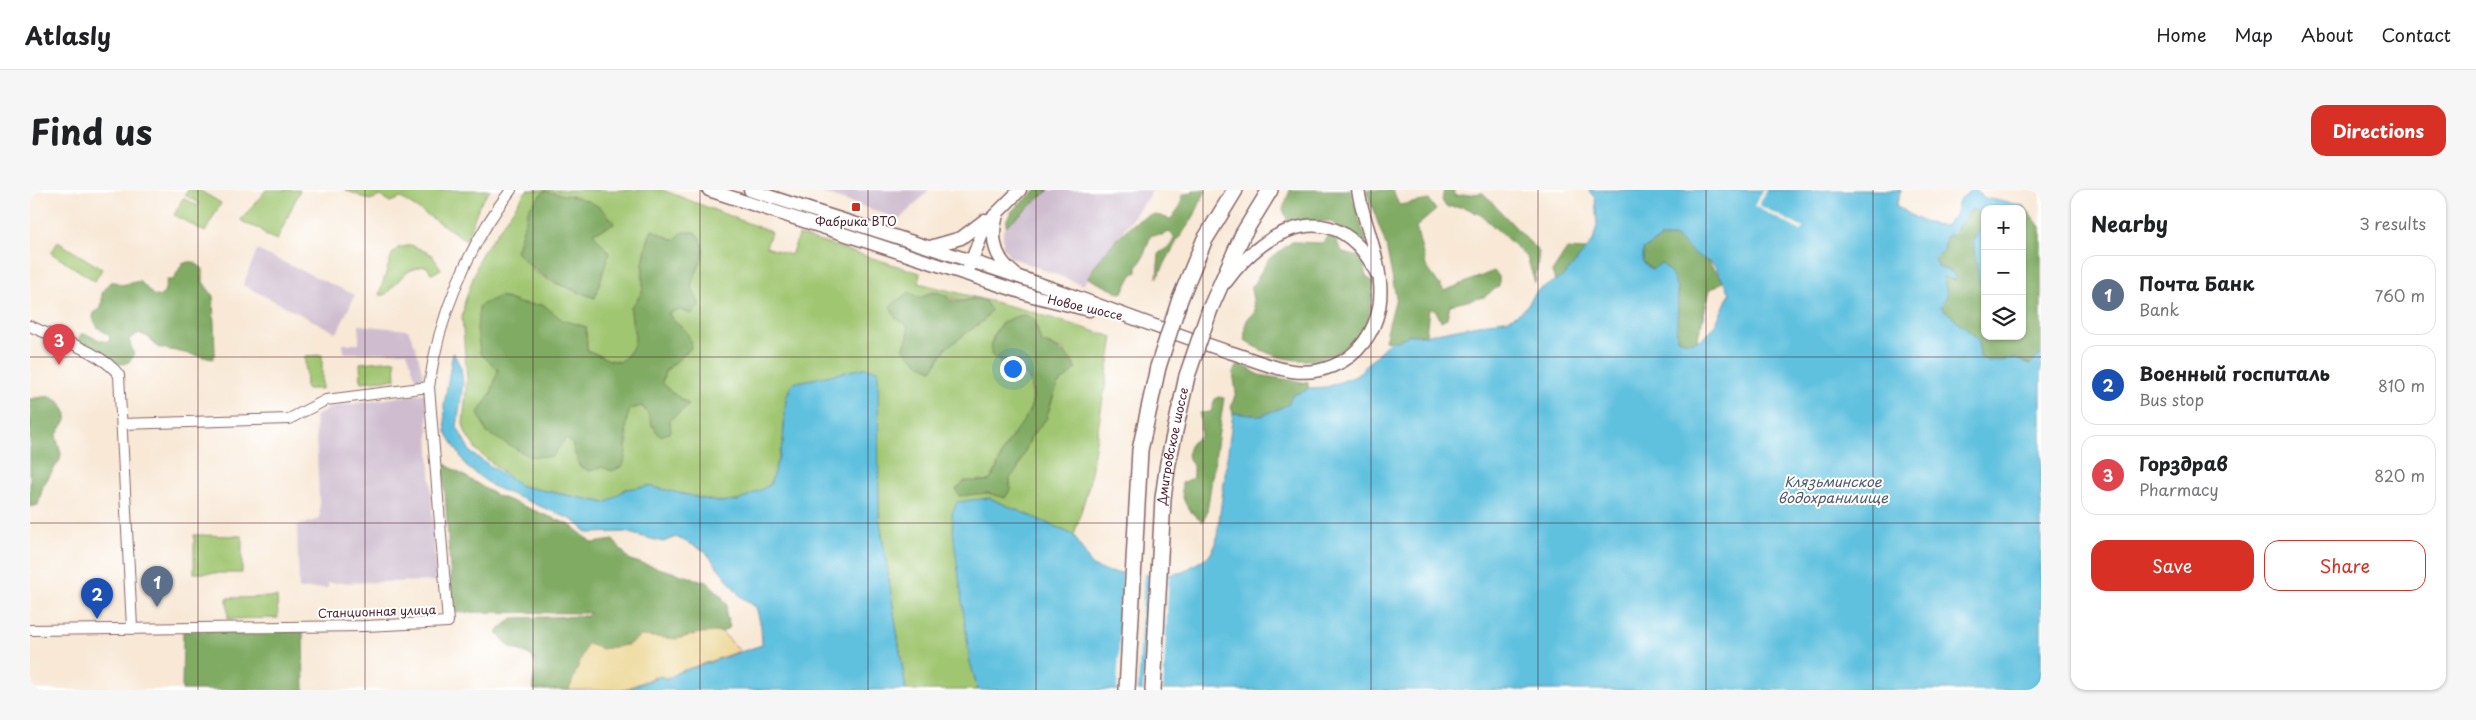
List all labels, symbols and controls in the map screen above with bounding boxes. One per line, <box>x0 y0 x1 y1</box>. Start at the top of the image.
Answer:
text: Atlasly <box>25 17 111 53</box>
text: Home <box>2156 21 2206 48</box>
text: Map <box>2234 21 2273 48</box>
text: About <box>2301 21 2353 48</box>
text: Contact <box>2381 21 2451 48</box>
text: Find us <box>30 104 152 157</box>
button: Directions <box>2311 105 2446 156</box>
marker: Фабрика ВТО <box>850 201 862 213</box>
map controls <box>1981 205 2026 340</box>
button: + <box>1981 205 2026 250</box>
text: Nearby <box>2091 207 2168 239</box>
text: 3 results <box>2359 211 2426 235</box>
place label: Фабрика ВТО <box>815 212 897 230</box>
button: − <box>1981 250 2026 295</box>
text: Почта Банк <box>2139 269 2254 297</box>
text: 1 <box>2104 283 2112 307</box>
text: 760 m <box>2375 283 2425 307</box>
street label: Новое шоссе <box>1046 290 1125 324</box>
button: layers <box>1981 295 2026 340</box>
text: Bank <box>2139 297 2179 321</box>
pin: 3 <box>43 324 75 365</box>
your location <box>1000 356 1026 382</box>
text: Военный госпиталь <box>2139 359 2330 387</box>
text: 2 <box>2102 373 2114 397</box>
text: 810 m <box>2378 373 2425 397</box>
street label: Дмитровское шоссе <box>1153 385 1192 506</box>
text: Bus stop <box>2139 387 2204 411</box>
text: Горздрав <box>2139 449 2228 477</box>
text: 3 <box>2103 463 2113 487</box>
text: 820 m <box>2374 463 2425 487</box>
water label: Клязьминское водохранилище <box>1778 471 1889 508</box>
text: Pharmacy <box>2139 477 2219 501</box>
button: Save <box>2091 540 2254 591</box>
button: Share <box>2264 540 2426 591</box>
pin: 1 <box>141 566 173 607</box>
pin: 2 <box>81 578 113 619</box>
street label: Станционная улица <box>317 600 437 622</box>

